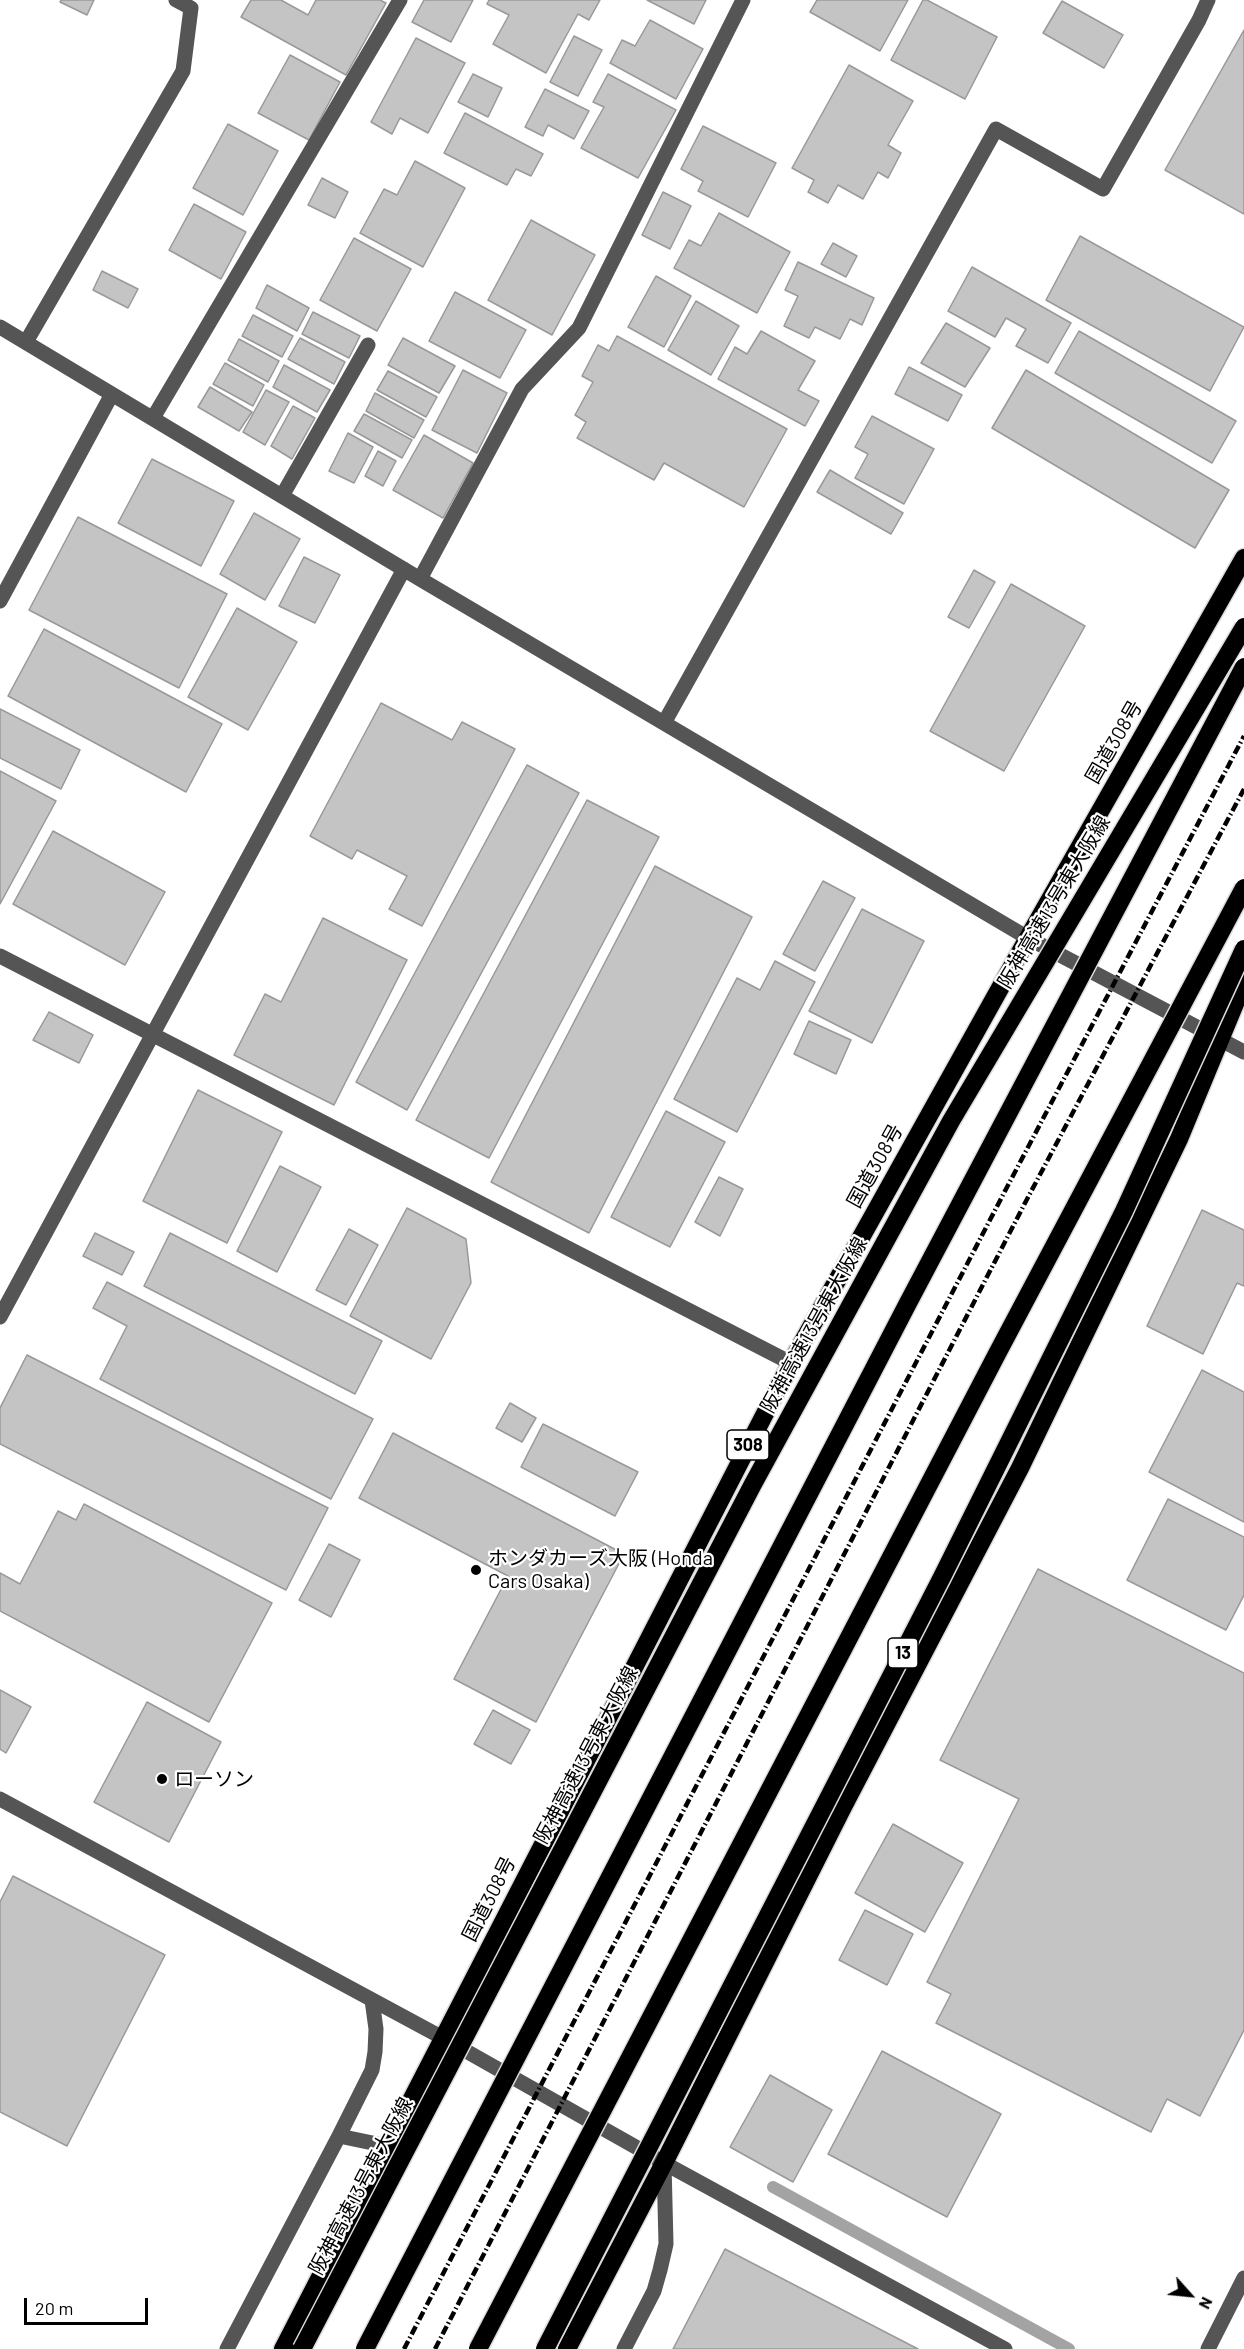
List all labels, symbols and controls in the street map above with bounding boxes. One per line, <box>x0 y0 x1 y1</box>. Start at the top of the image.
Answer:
street label: 国道308号 <box>1081 696 1147 788</box>
street label: 阪神高速13号東大阪線 <box>993 811 1115 993</box>
street label: 国道308号 <box>842 1120 908 1212</box>
street label: 阪神高速13号東大阪線 <box>756 1233 872 1417</box>
road number: 308 <box>727 1430 769 1460</box>
place label: ホンダカーズ大阪 (Honda Cars Osaka) <box>488 1546 713 1593</box>
marker: ホンダカーズ大阪 (Honda Cars Osaka) <box>469 1563 483 1577</box>
road number: 13 <box>888 1638 918 1668</box>
street label: 阪神高速13号東大阪線 <box>529 1662 643 1848</box>
place label: ローソン <box>174 1767 254 1791</box>
marker: ローソン <box>155 1772 169 1786</box>
street label: 国道308号 <box>457 1853 521 1945</box>
street label: 阪神高速13号東大阪線 <box>304 2093 418 2279</box>
north arrow <box>1160 2265 1220 2325</box>
scale bar <box>27 2286 152 2324</box>
text: N <box>1196 2294 1217 2312</box>
text: 20 m <box>35 2297 73 2319</box>

